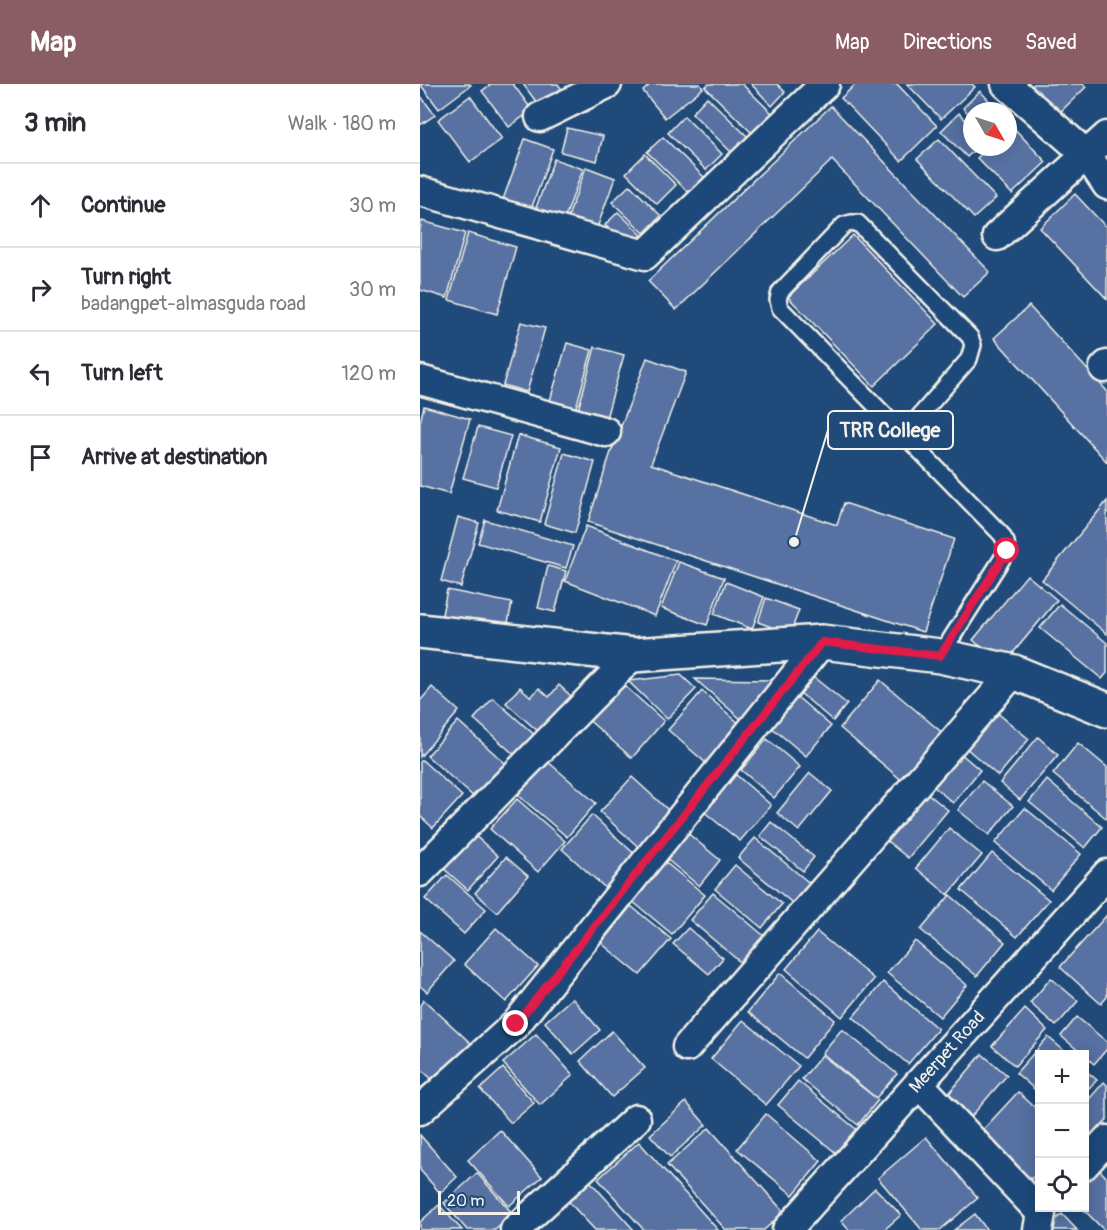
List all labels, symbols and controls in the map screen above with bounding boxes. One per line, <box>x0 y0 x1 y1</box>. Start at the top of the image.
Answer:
text: Map <box>30 25 76 60</box>
text: Map <box>835 29 870 56</box>
text: Directions <box>903 29 992 56</box>
text: Saved <box>1025 29 1077 56</box>
north arrow <box>963 102 1017 156</box>
text: 3 min <box>24 107 86 139</box>
text: Walk · 180 m <box>288 111 396 136</box>
icon: ahead <box>24 189 57 222</box>
text: Continue <box>81 191 165 219</box>
text: 30 m <box>349 193 396 218</box>
text: Turn right <box>81 263 171 291</box>
icon: right <box>24 273 57 306</box>
text: 30 m <box>349 277 396 302</box>
text: badangpet-almasguda road <box>81 291 306 316</box>
icon: left <box>24 357 57 390</box>
text: Turn left <box>81 359 163 387</box>
text: 120 m <box>341 361 396 386</box>
callout: TRR College <box>828 411 953 449</box>
text: TRR College <box>839 418 942 443</box>
icon: arrive <box>24 441 57 474</box>
text: Arrive at destination <box>81 443 267 471</box>
route start <box>993 537 1019 563</box>
street label: Meerpet Road <box>904 1006 990 1098</box>
route end <box>502 1010 528 1036</box>
map controls <box>1035 1050 1089 1212</box>
button: + <box>1035 1050 1089 1104</box>
button: − <box>1035 1104 1089 1158</box>
button: locate <box>1035 1158 1089 1212</box>
scale bar <box>438 1188 520 1216</box>
text: 20 m <box>447 1191 485 1211</box>

